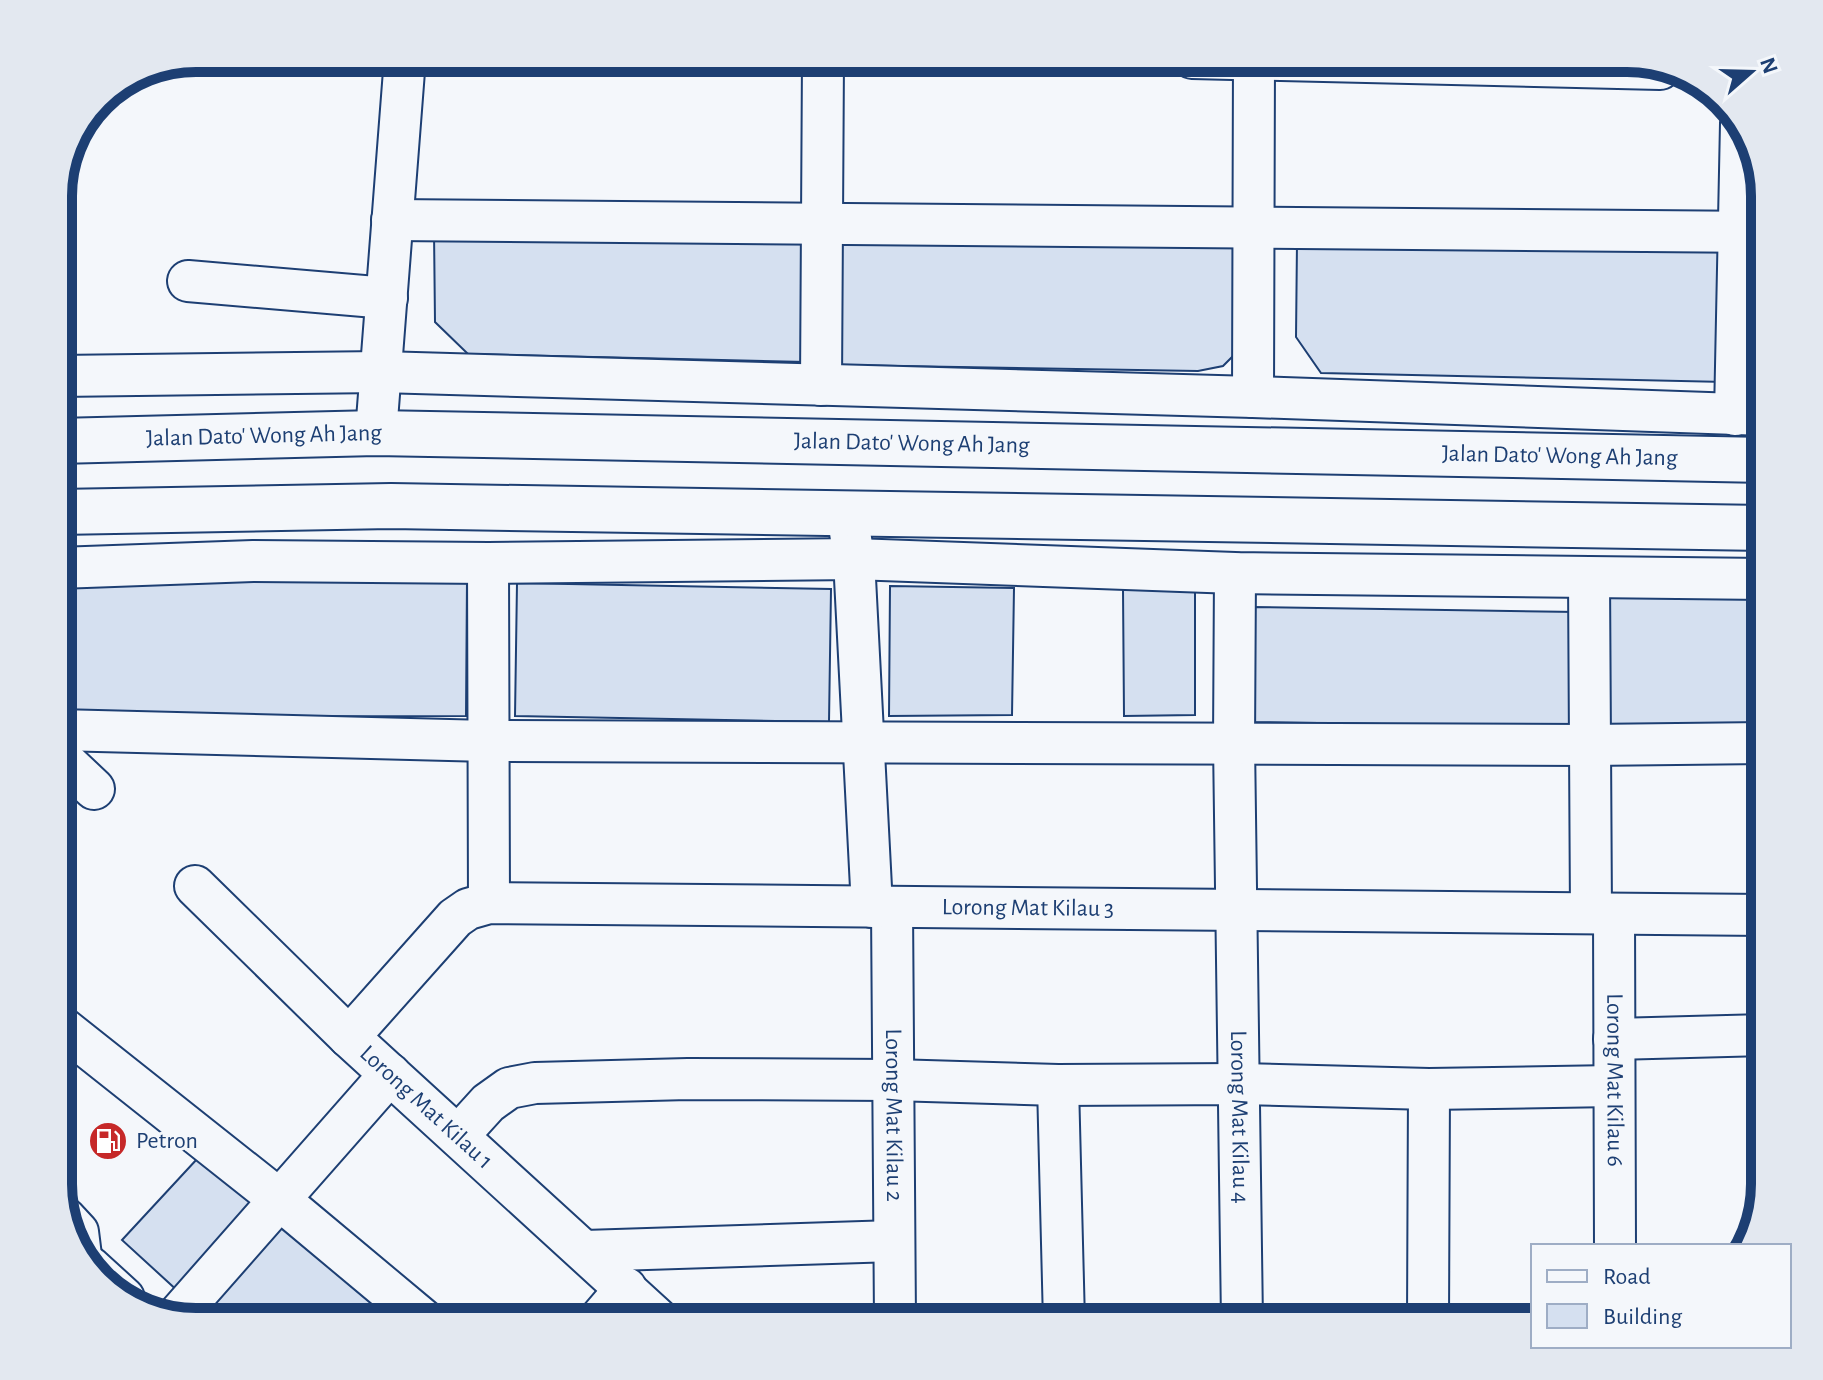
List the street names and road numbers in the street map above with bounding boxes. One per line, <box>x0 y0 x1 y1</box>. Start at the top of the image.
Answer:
street label: Jalan Dato' Wong Ah Jang <box>146 421 382 451</box>
street label: Jalan Dato' Wong Ah Jang <box>794 429 1030 458</box>
street label: Jalan Dato' Wong Ah Jang <box>1442 442 1678 470</box>
street label: Lorong Mat Kilau 3 <box>942 895 1114 921</box>
street label: Lorong Mat Kilau 6 <box>1602 993 1627 1167</box>
street label: Lorong Mat Kilau 2 <box>881 1028 906 1202</box>
street label: Lorong Mat Kilau 4 <box>1226 1030 1252 1204</box>
street label: Lorong Mat Kilau 1 <box>355 1041 497 1174</box>

